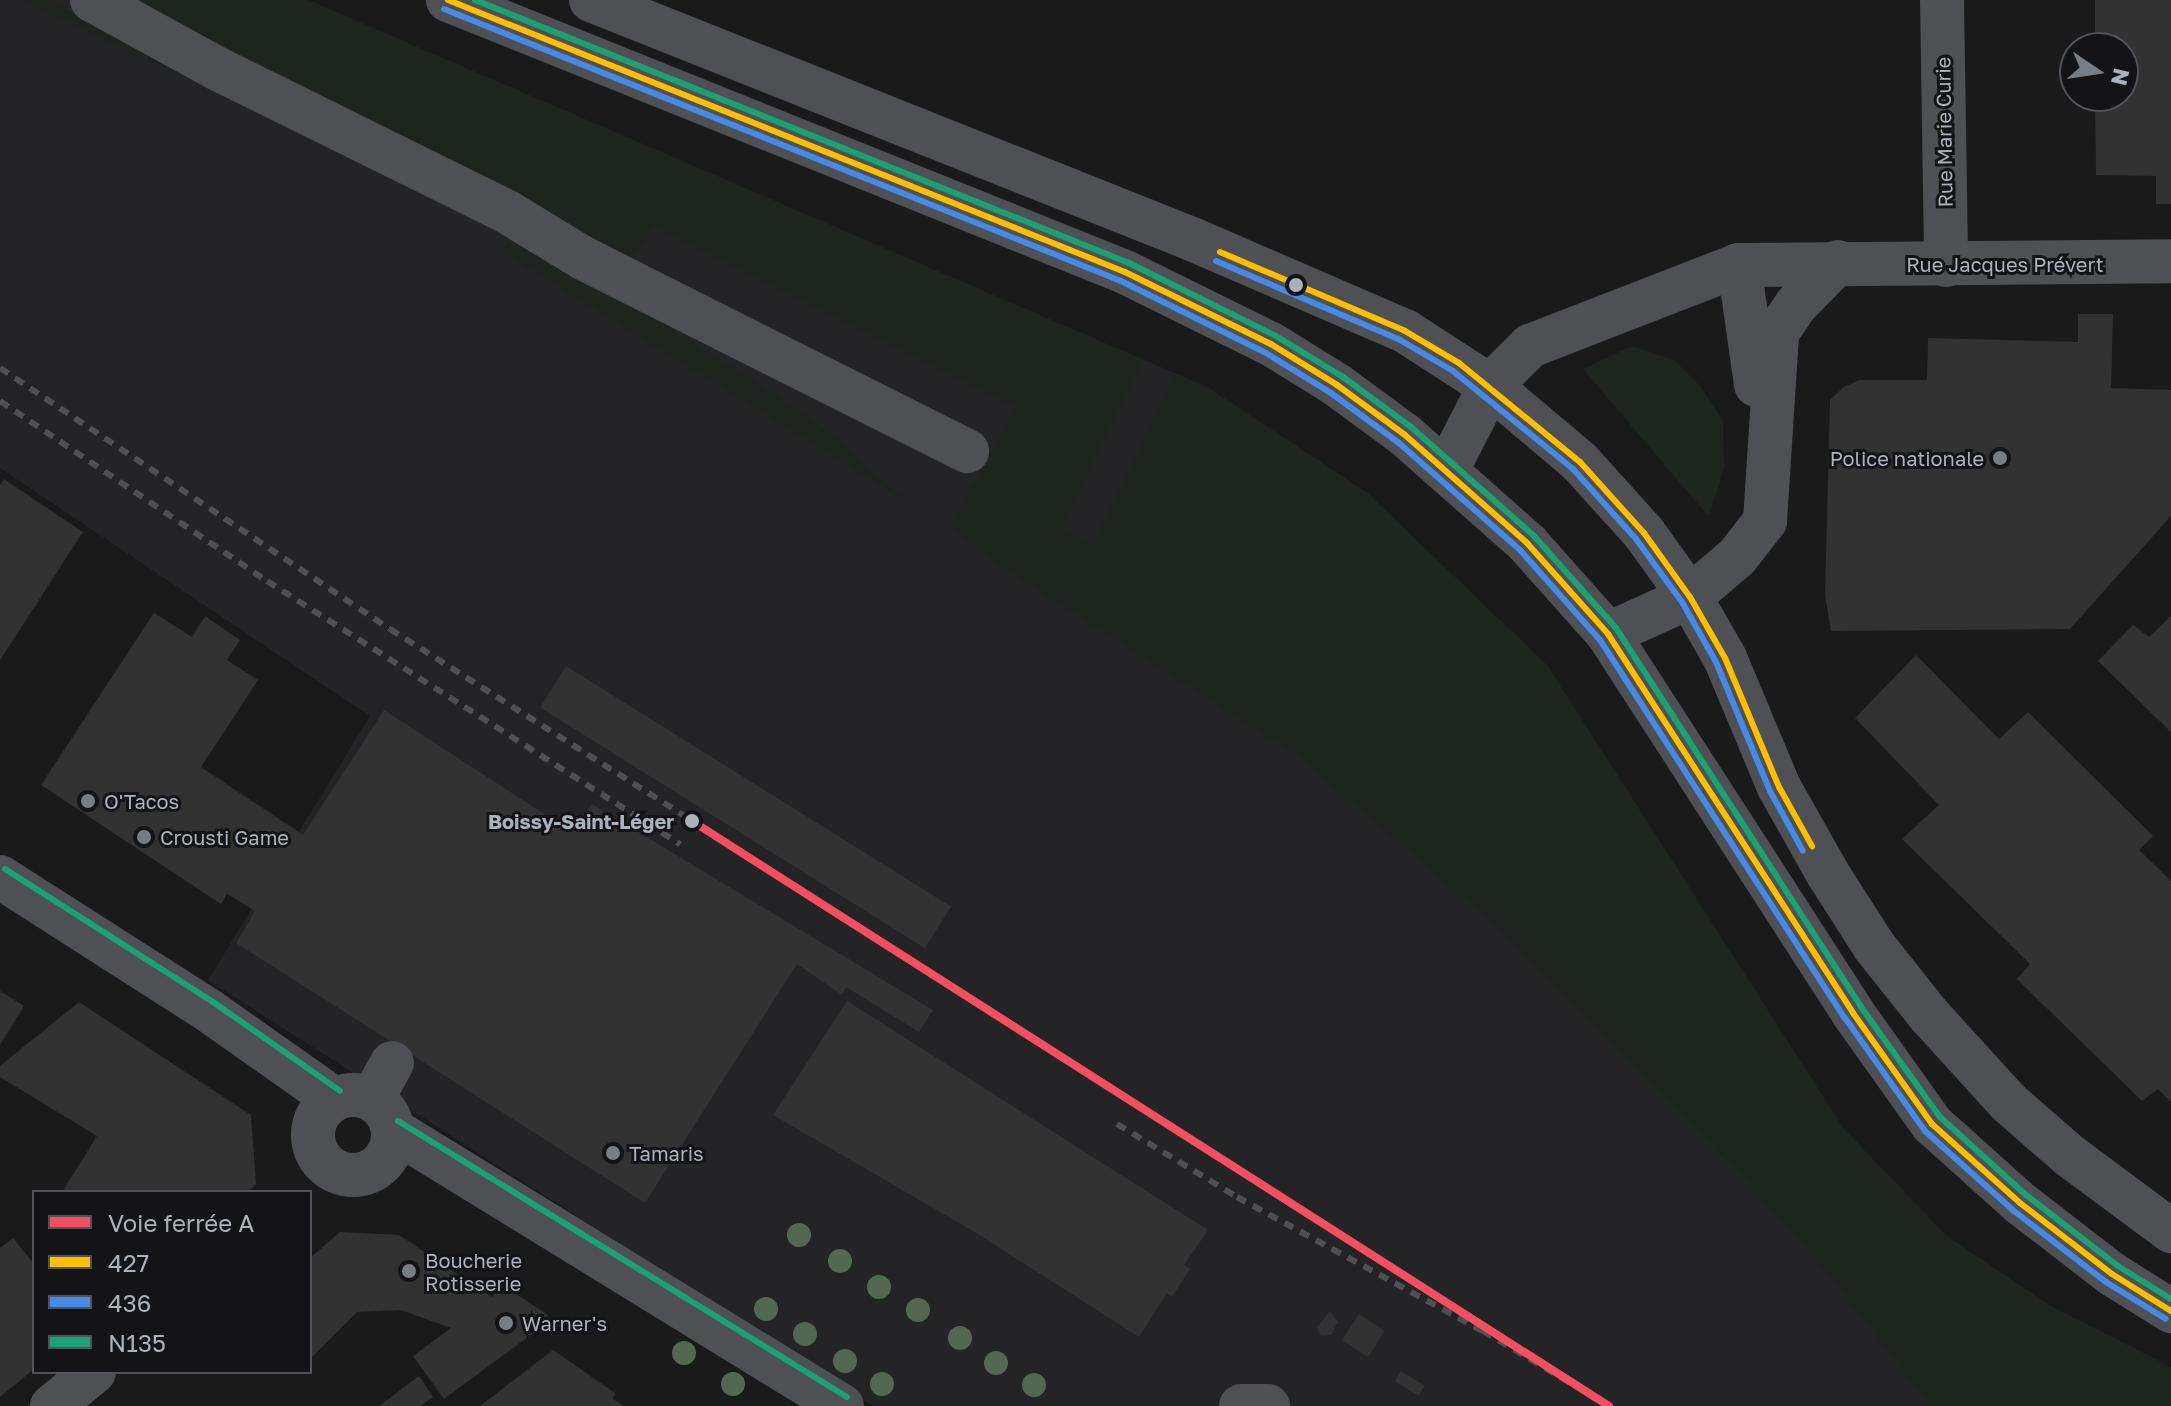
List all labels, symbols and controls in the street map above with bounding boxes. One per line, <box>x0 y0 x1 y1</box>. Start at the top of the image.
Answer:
north arrow <box>2059 32 2139 112</box>
street label: Rue Marie Curie <box>1931 56 1957 208</box>
text: N <box>2106 66 2136 88</box>
street label: Rue Jacques Prévert <box>1906 252 2104 276</box>
unlabelled marker <box>1288 277 1304 293</box>
place label: Police nationale <box>1830 446 1984 470</box>
marker: Police nationale <box>1991 449 2009 467</box>
place label: O'Tacos <box>104 789 179 813</box>
marker: O'Tacos <box>79 792 97 810</box>
place label: Boissy-Saint-Léger <box>488 809 674 833</box>
marker: Boissy-Saint-Léger <box>681 810 703 832</box>
place label: Crousti Game <box>160 825 289 849</box>
marker: Crousti Game <box>135 828 153 846</box>
place label: Tamaris <box>629 1141 704 1165</box>
marker: Tamaris <box>604 1144 622 1162</box>
legend <box>32 1190 312 1374</box>
text: Voie ferrée A <box>108 1208 254 1237</box>
text: 427 <box>108 1248 149 1277</box>
place label: Boucherie Rotisserie <box>425 1248 522 1295</box>
marker: Boucherie Rotisserie <box>400 1262 418 1280</box>
text: 436 <box>108 1288 151 1317</box>
place label: Warner's <box>522 1311 607 1335</box>
marker: Warner's <box>497 1314 515 1332</box>
text: N135 <box>108 1328 166 1357</box>

